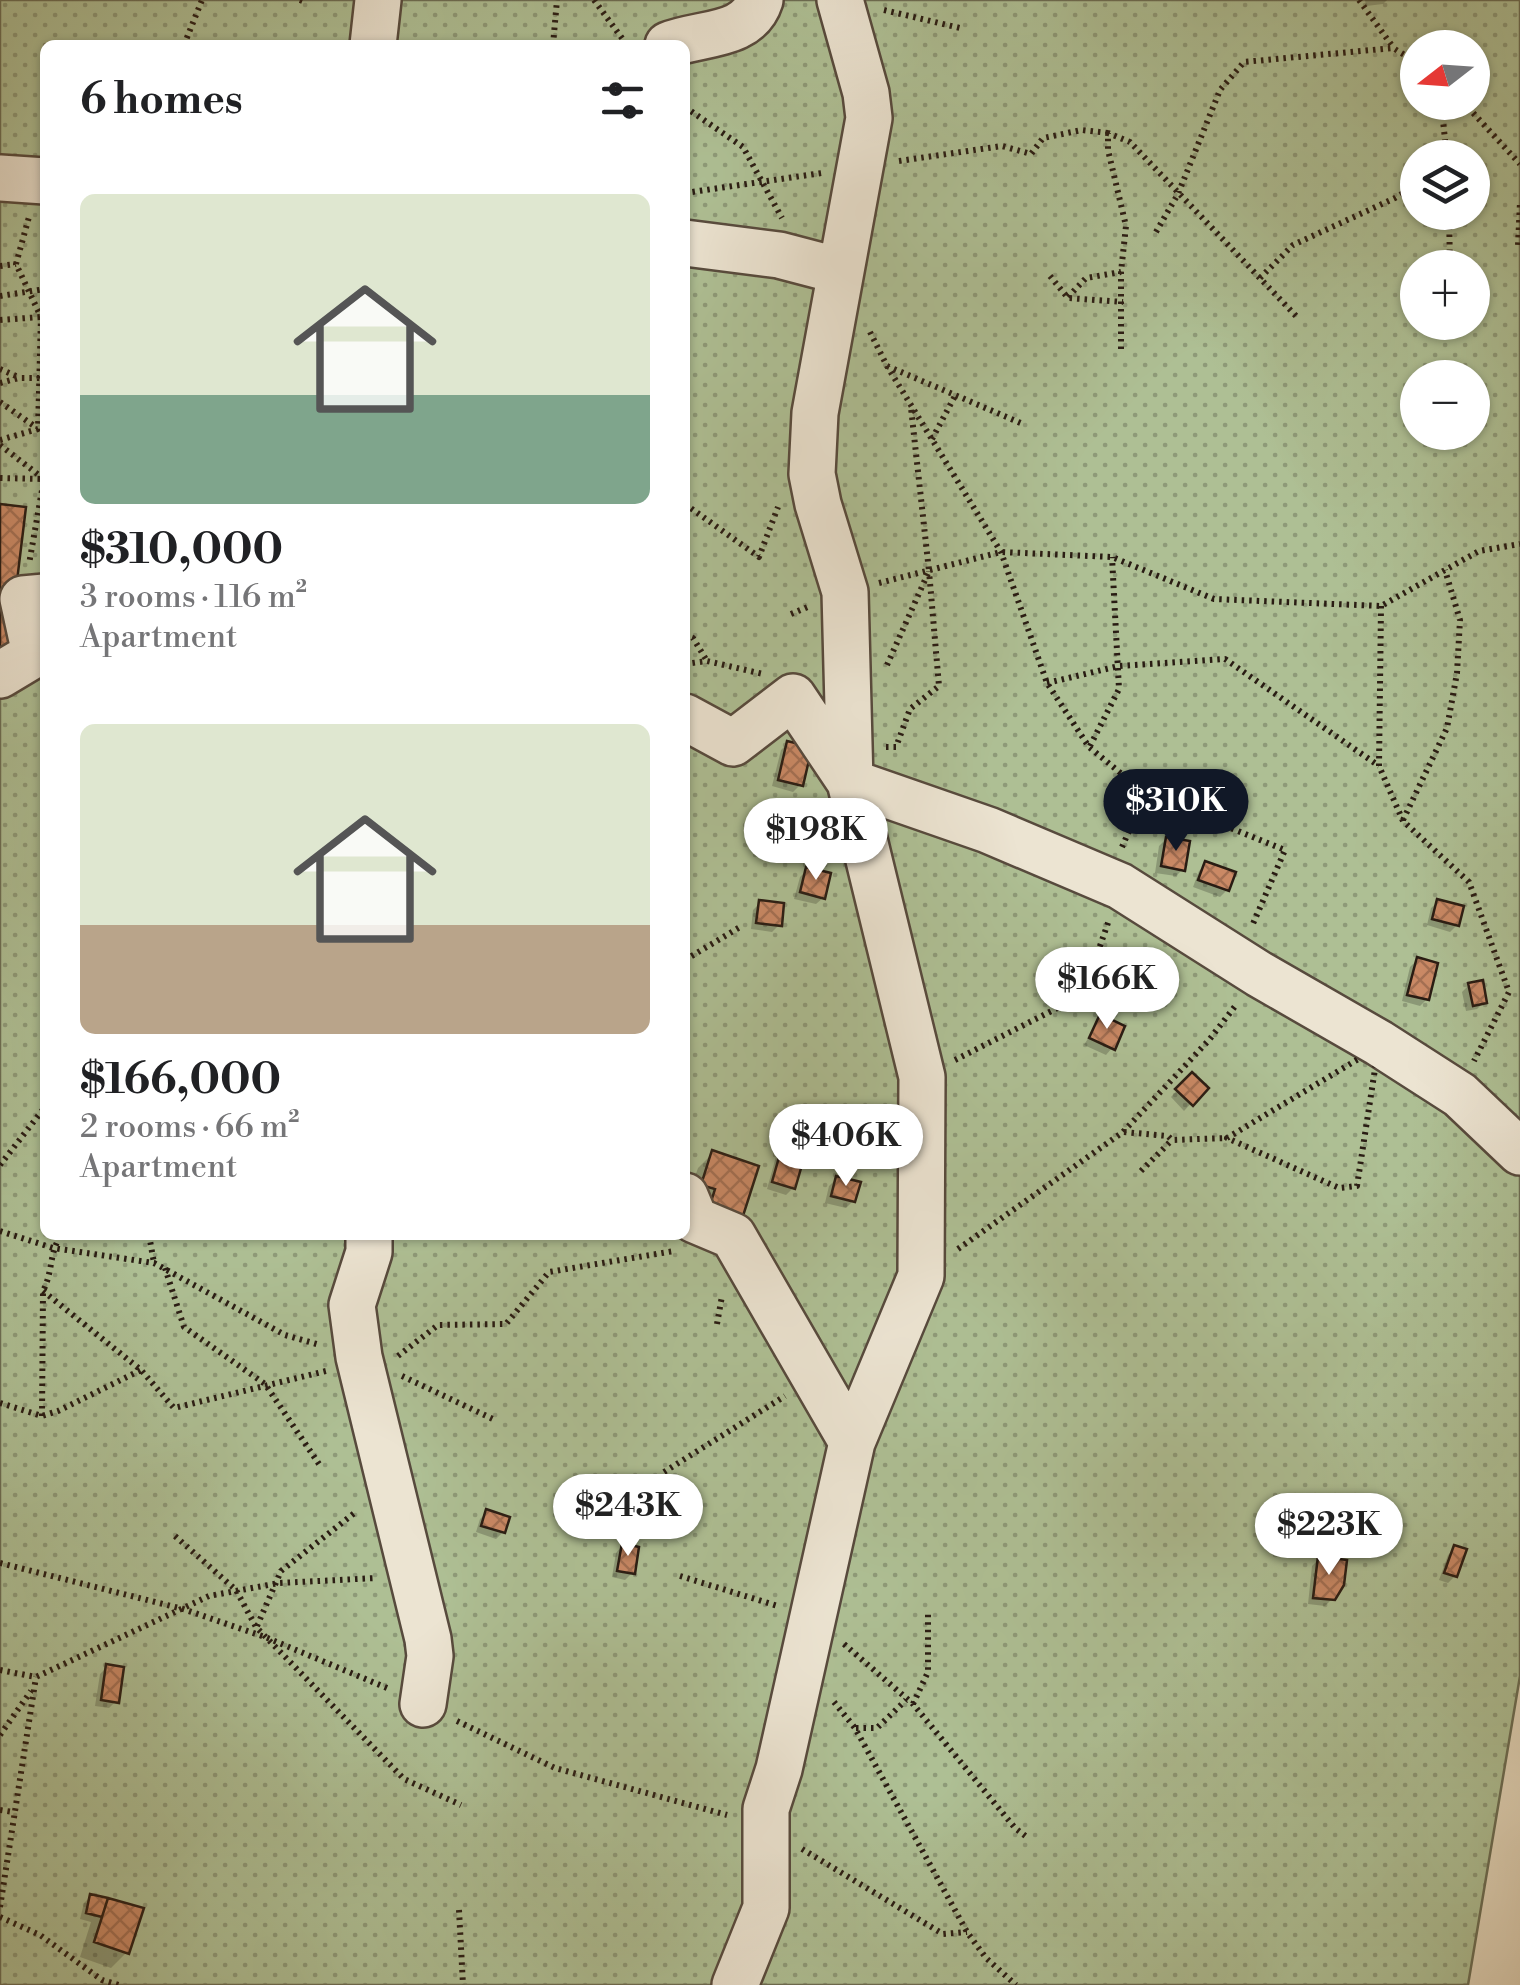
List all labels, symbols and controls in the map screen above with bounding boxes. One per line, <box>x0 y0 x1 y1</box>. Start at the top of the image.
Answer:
north arrow <box>1400 30 1490 120</box>
map controls <box>1400 30 1490 450</box>
icon: filters <box>595 73 650 128</box>
text: 6 homes <box>80 74 243 127</box>
button: layers <box>1400 140 1490 230</box>
button: + <box>1400 250 1490 340</box>
icon: home <box>275 259 455 439</box>
button: − <box>1400 360 1490 450</box>
text: $310,000 <box>80 524 283 577</box>
text: 3 rooms · 116 m² <box>80 577 307 617</box>
text: Apartment <box>80 617 237 657</box>
pin: $310K <box>1106 769 1246 854</box>
text: $310K <box>1125 781 1227 821</box>
icon: home <box>275 789 455 969</box>
pin: $198K <box>746 798 886 883</box>
text: $198K <box>766 810 866 850</box>
pin: $166K <box>1037 947 1177 1032</box>
text: $166K <box>1057 959 1157 999</box>
text: $166,000 <box>80 1054 281 1107</box>
pin: $406K <box>776 1104 916 1189</box>
text: 2 rooms · 66 m² <box>80 1107 299 1147</box>
text: $406K <box>791 1116 901 1156</box>
text: Apartment <box>80 1147 237 1187</box>
pin: $243K <box>558 1474 698 1559</box>
text: $243K <box>575 1486 681 1526</box>
pin: $223K <box>1259 1493 1399 1578</box>
text: $223K <box>1277 1505 1381 1545</box>

